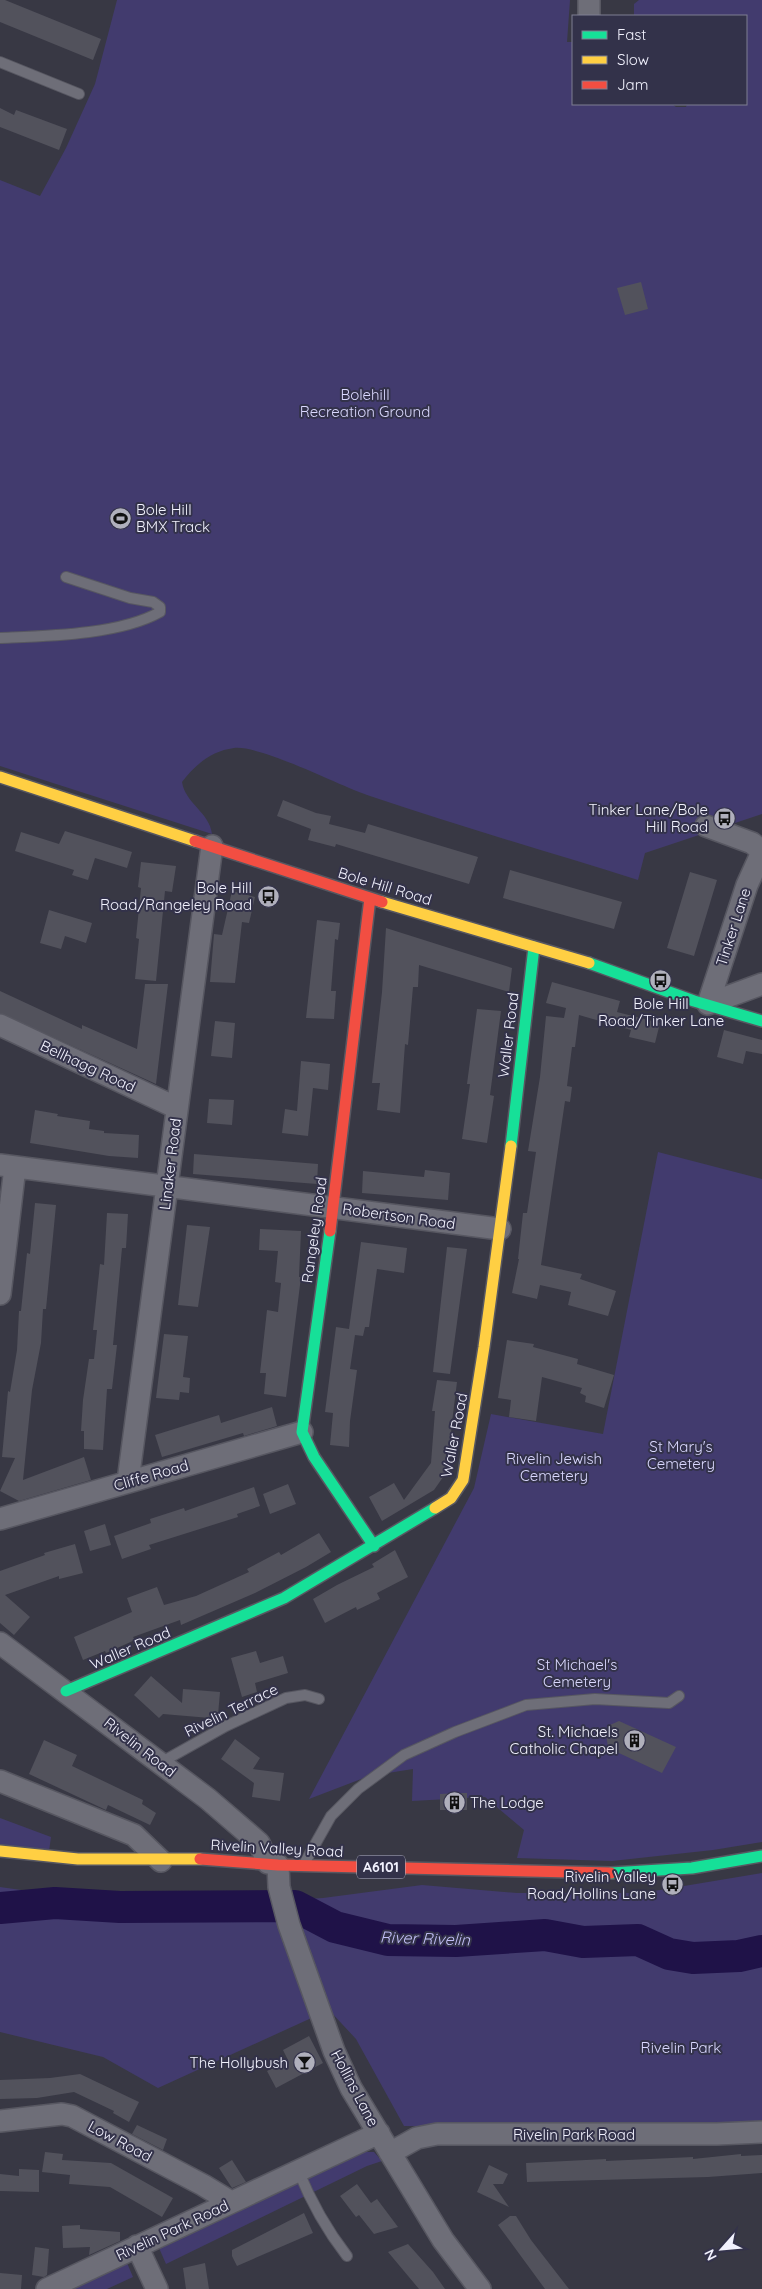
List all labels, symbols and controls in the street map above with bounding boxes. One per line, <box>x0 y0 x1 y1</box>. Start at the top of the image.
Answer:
legend <box>572 15 747 105</box>
text: Fast <box>617 25 646 44</box>
text: Slow <box>617 50 649 69</box>
text: Jam <box>617 75 648 94</box>
park label: Bolehill Recreation Ground <box>300 385 430 421</box>
place label: Bole Hill BMX Track <box>136 500 210 536</box>
sports icon: Bole Hill BMX Track <box>108 506 132 530</box>
place label: Tinker Lane/Bole Hill Road <box>588 800 708 836</box>
bus stop icon: Tinker Lane/Bole Hill Road <box>712 806 736 830</box>
street label: Bole Hill Road <box>336 863 434 909</box>
place label: Bole Hill Road/Rangeley Road <box>100 878 252 914</box>
bus stop icon: Bole Hill Road/Rangeley Road <box>256 884 280 908</box>
street label: Tinker Lane <box>711 885 755 969</box>
bus stop icon: Bole Hill Road/Tinker Lane <box>649 968 673 992</box>
street label: Waller Road <box>493 991 523 1079</box>
place label: Bole Hill Road/Tinker Lane <box>598 994 724 1030</box>
street label: Bellhagg Road <box>37 1036 139 1096</box>
street label: Linaker Road <box>155 1117 185 1211</box>
street label: Rangeley Road <box>297 1176 331 1284</box>
street label: Robertson Road <box>341 1199 457 1233</box>
street label: Waller Road <box>436 1391 472 1479</box>
park label: St Mary's Cemetery <box>647 1437 715 1473</box>
park label: Rivelin Jewish Cemetery <box>506 1449 602 1485</box>
street label: Cliffe Road <box>111 1455 191 1495</box>
street label: Waller Road <box>87 1622 173 1674</box>
park label: St Michael's Cemetery <box>537 1655 617 1691</box>
street label: Rivelin Terrace <box>181 1679 281 1741</box>
street label: Rivelin Road <box>100 1713 180 1781</box>
place label: St. Michaels Catholic Chapel <box>510 1722 618 1758</box>
building icon: St. Michaels Catholic Chapel <box>622 1728 646 1752</box>
building icon: The Lodge <box>442 1790 466 1814</box>
place label: The Lodge <box>470 1793 544 1812</box>
street label: Rivelin Valley Road <box>210 1835 344 1861</box>
road number: A6101 <box>357 1855 405 1878</box>
place label: Rivelin Valley Road/Hollins Lane <box>527 1867 656 1903</box>
bus stop icon: Rivelin Valley Road/Hollins Lane <box>660 1873 684 1897</box>
water label: River Rivelin <box>380 1926 471 1950</box>
park label: Rivelin Park <box>641 2038 721 2057</box>
street label: Hollins Lane <box>327 2046 383 2130</box>
bar icon: The Hollybush <box>292 2050 316 2074</box>
place label: The Hollybush <box>190 2053 288 2072</box>
street label: Low Road <box>85 2116 155 2166</box>
street label: Rivelin Park Road <box>513 2125 635 2144</box>
street label: Rivelin Park Road <box>113 2196 231 2264</box>
north arrow <box>697 2224 747 2274</box>
text: N <box>700 2246 721 2264</box>

